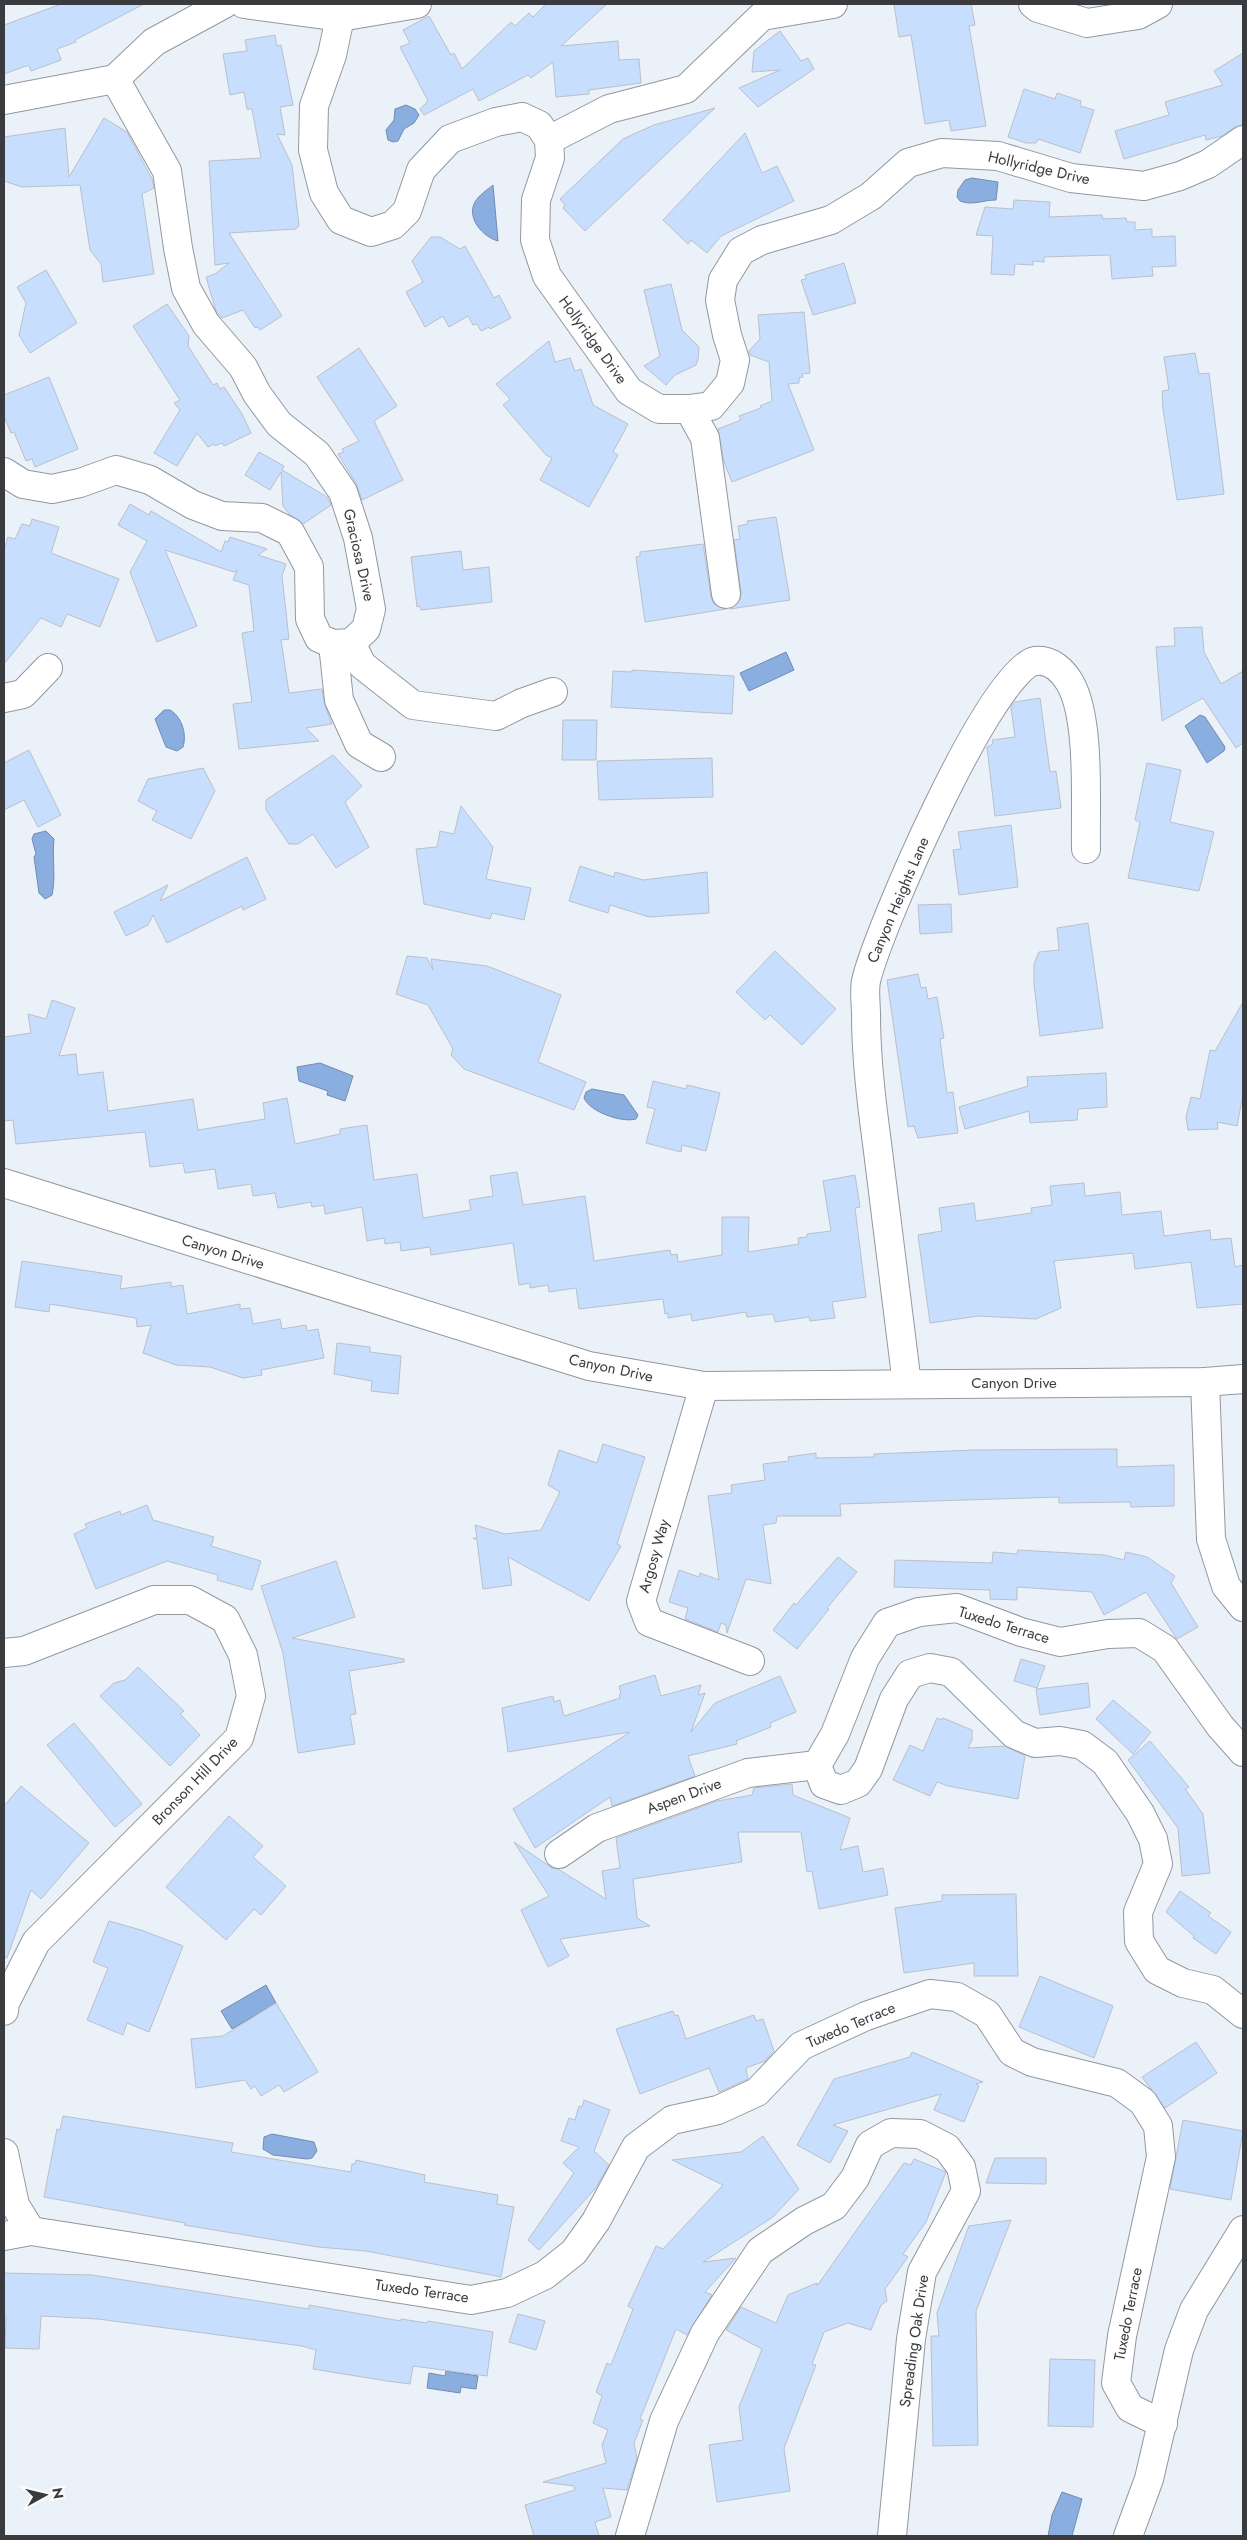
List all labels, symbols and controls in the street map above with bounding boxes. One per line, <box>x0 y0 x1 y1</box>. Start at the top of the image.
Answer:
street label: Hollyridge Drive <box>986 146 1092 190</box>
street label: Hollyridge Drive <box>553 291 633 389</box>
street label: Graciosa Drive <box>338 507 380 604</box>
street label: Canyon Heights Lane <box>862 833 935 966</box>
street label: Canyon Drive <box>179 1229 267 1275</box>
street label: Canyon Drive <box>567 1348 655 1388</box>
street label: Canyon Drive <box>971 1372 1057 1394</box>
street label: Argosy Way <box>633 1516 675 1595</box>
street label: Tuxedo Terrace <box>956 1601 1053 1649</box>
street label: Bronson Hill Drive <box>147 1732 243 1830</box>
street label: Aspen Drive <box>644 1772 725 1820</box>
street label: Tuxedo Terrace <box>803 1996 899 2054</box>
street label: Tuxedo Terrace <box>1108 2265 1148 2362</box>
street label: Spreading Oak Drive <box>894 2273 934 2409</box>
street label: Tuxedo Terrace <box>374 2274 470 2308</box>
north arrow <box>20 2470 70 2520</box>
text: N <box>47 2486 69 2500</box>

